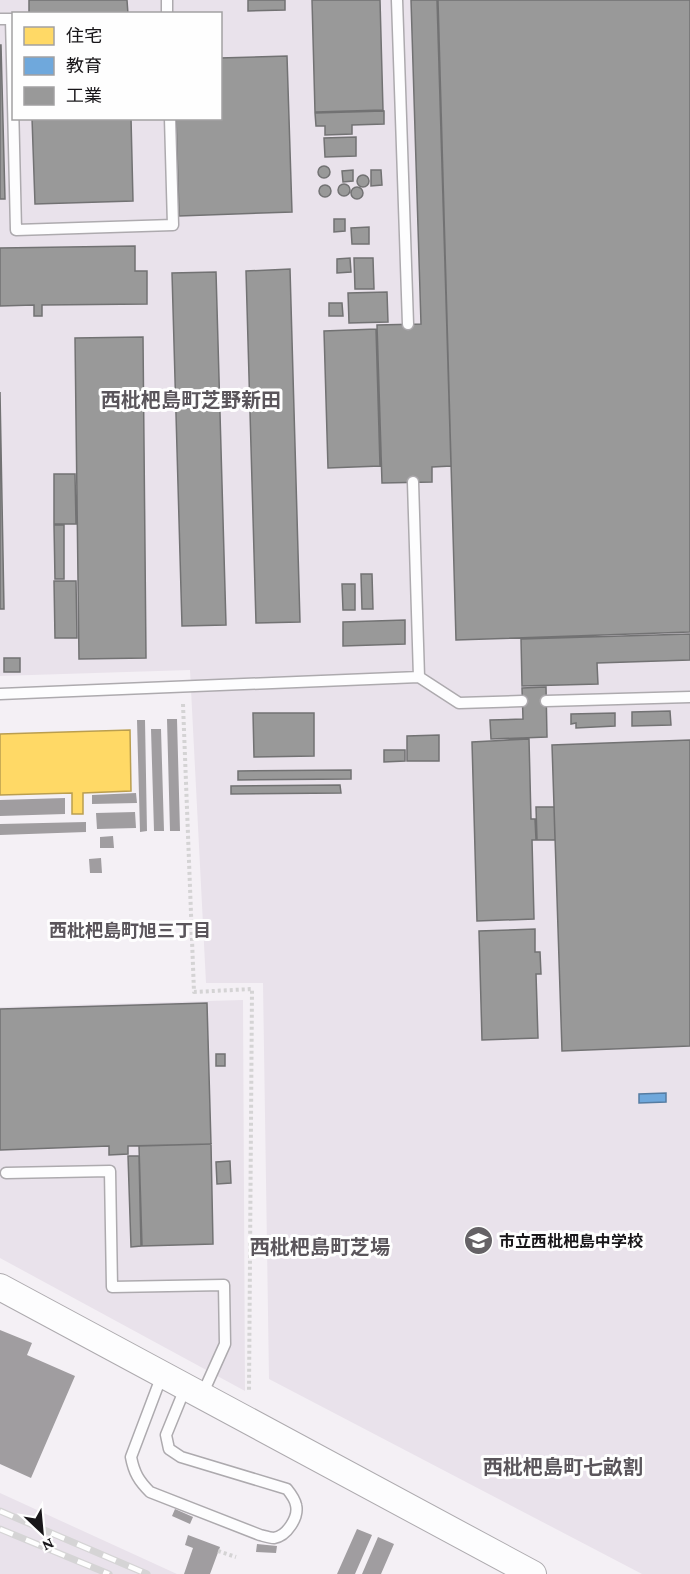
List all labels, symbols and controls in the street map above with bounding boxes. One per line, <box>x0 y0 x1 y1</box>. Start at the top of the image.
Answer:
legend <box>12 12 222 120</box>
text: 住宅 <box>66 26 102 46</box>
text: 教育 <box>66 56 102 76</box>
text: 工業 <box>66 86 102 106</box>
district label: 西枇杷島町芝野新田 <box>101 389 281 411</box>
district label: 西枇杷島町旭三丁目 <box>49 921 211 941</box>
school or university icon: 市立西枇杷島中学校 <box>462 1225 494 1257</box>
place label: 市立西枇杷島中学校 <box>499 1232 643 1250</box>
district label: 西枇杷島町芝場 <box>250 1236 390 1258</box>
district label: 西枇杷島町七畝割 <box>483 1456 643 1478</box>
north arrow <box>12 1502 72 1562</box>
text: N <box>40 1535 57 1555</box>

